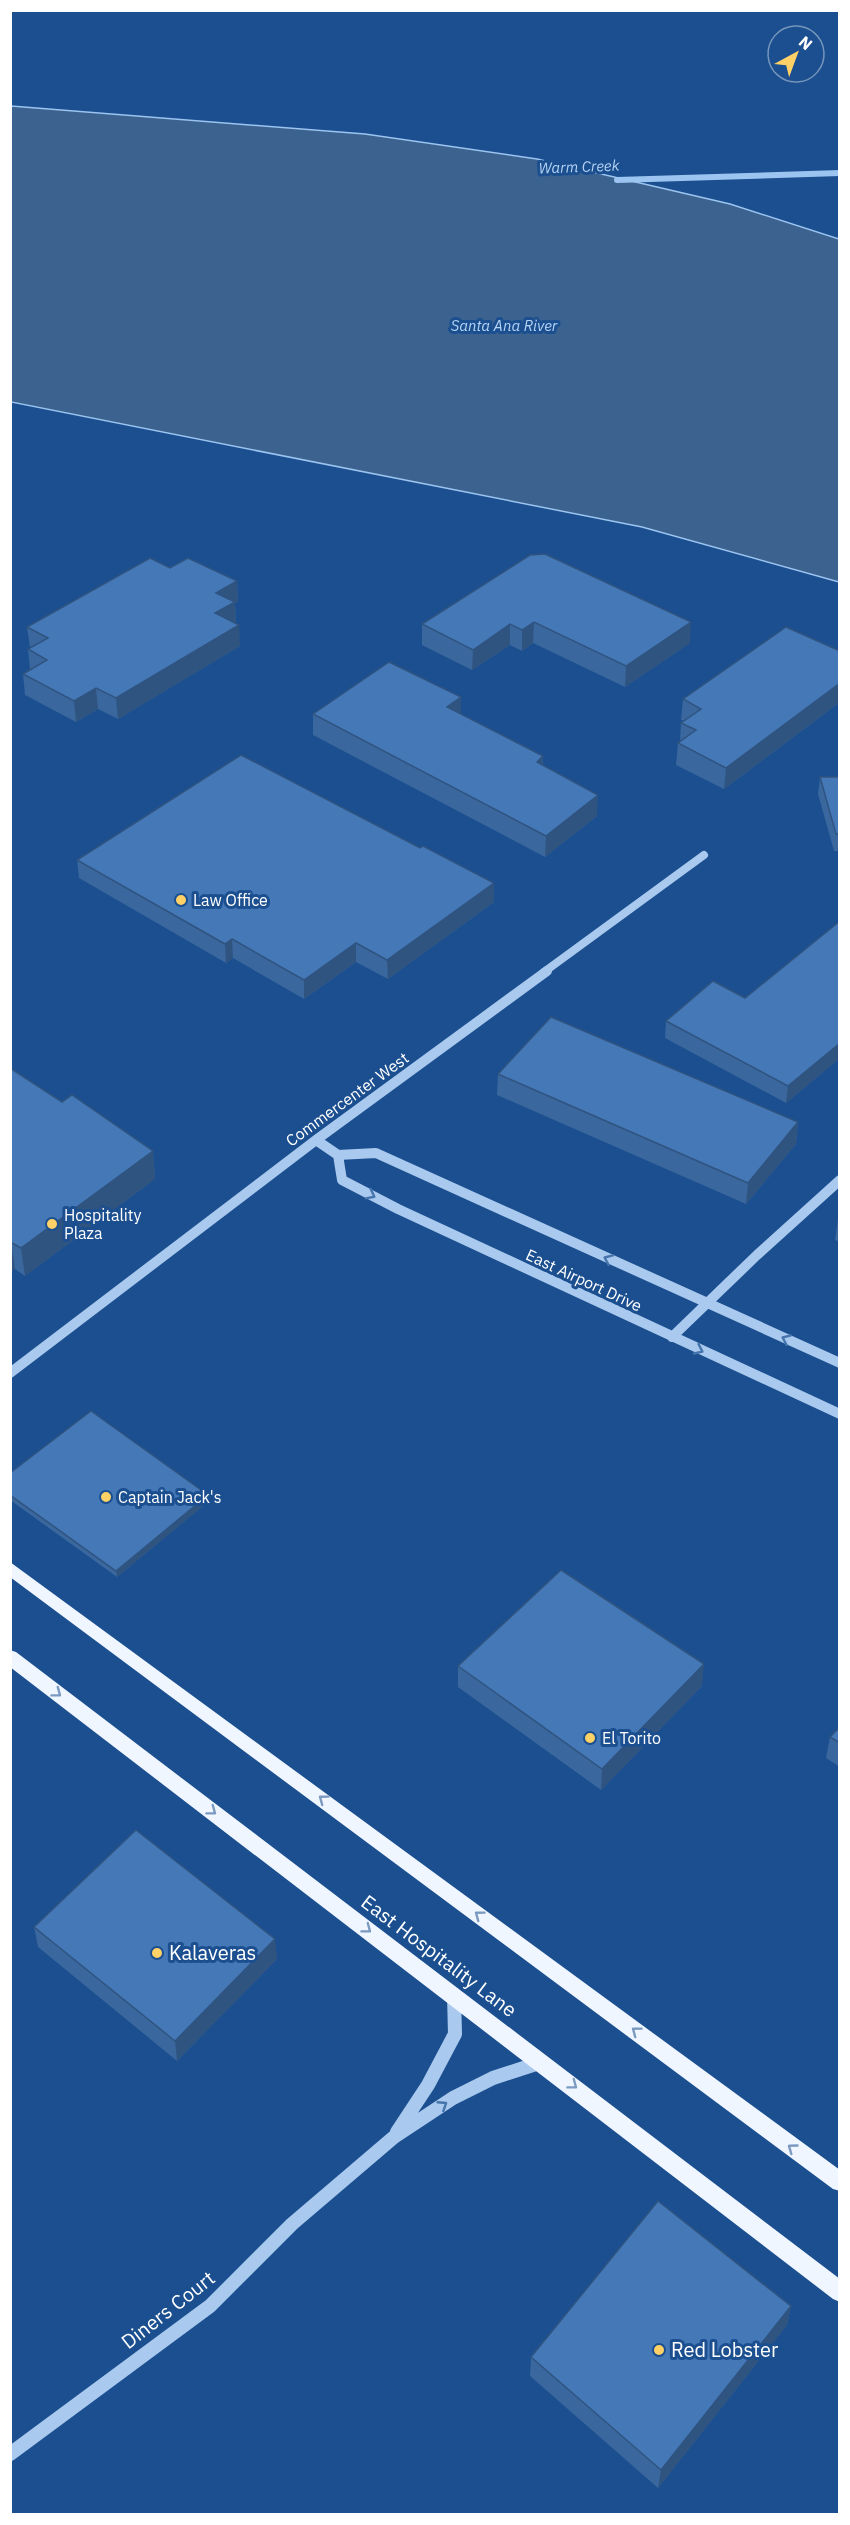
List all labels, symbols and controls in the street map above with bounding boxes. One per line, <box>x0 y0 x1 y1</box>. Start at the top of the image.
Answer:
north arrow <box>766 24 826 84</box>
text: N <box>795 31 817 54</box>
water label: Warm Creek <box>538 156 620 177</box>
water label: Santa Ana River <box>451 316 558 335</box>
place label: Law Office <box>193 890 268 910</box>
marker: Law Office <box>174 893 188 907</box>
street label: Commercenter West <box>282 1048 412 1150</box>
one-way arrow <box>365 1188 375 1199</box>
place label: Hospitality Plaza <box>64 1205 141 1243</box>
marker: Hospitality Plaza <box>45 1217 59 1231</box>
street label: East Airport Drive <box>523 1244 645 1316</box>
one-way arrow <box>604 1254 615 1266</box>
one-way arrow <box>781 1334 792 1346</box>
one-way arrow <box>693 1342 704 1354</box>
place label: Captain Jack's <box>118 1487 222 1507</box>
marker: Captain Jack's <box>99 1490 113 1504</box>
one-way arrow <box>50 1685 61 1696</box>
place label: El Torito <box>602 1728 661 1748</box>
marker: El Torito <box>583 1731 597 1745</box>
one-way arrow <box>318 1795 329 1806</box>
one-way arrow <box>206 1803 217 1814</box>
street label: East Hospitality Lane <box>356 1888 523 2023</box>
one-way arrow <box>475 1911 486 1922</box>
one-way arrow <box>361 1922 372 1933</box>
place label: Kalaveras <box>169 1939 256 1966</box>
marker: Kalaveras <box>150 1946 164 1960</box>
one-way arrow <box>631 2027 642 2038</box>
one-way arrow <box>566 2078 577 2089</box>
one-way arrow <box>436 2101 447 2112</box>
one-way arrow <box>788 2144 799 2155</box>
street label: Diners Court <box>115 2264 220 2355</box>
place label: Red Lobster <box>671 2336 778 2363</box>
marker: Red Lobster <box>652 2343 666 2357</box>

